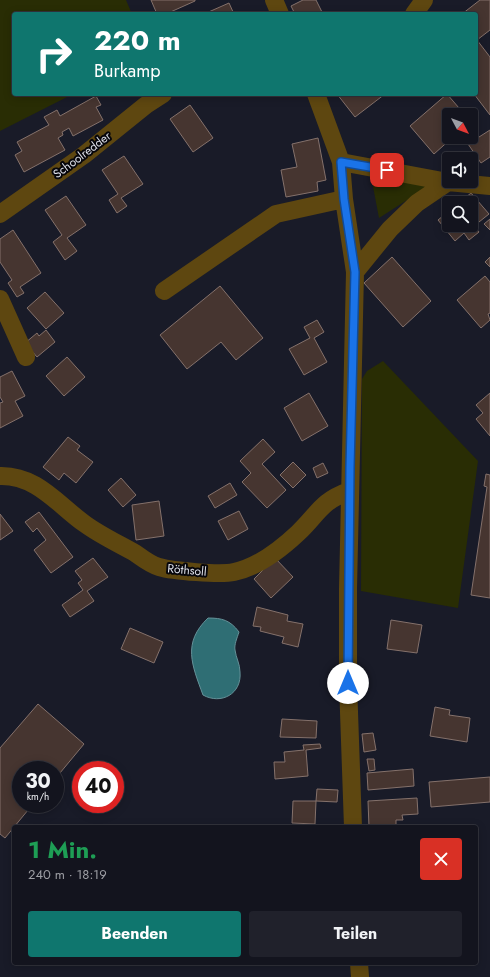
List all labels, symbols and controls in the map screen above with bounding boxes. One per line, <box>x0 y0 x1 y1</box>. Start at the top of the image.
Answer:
text: 220 m <box>94 20 181 61</box>
icon: right <box>28 28 80 80</box>
text: Burkamp <box>94 58 161 84</box>
north arrow <box>442 108 478 144</box>
map controls <box>442 108 478 232</box>
street label: Schoolredder <box>49 127 115 183</box>
button: sound <box>442 152 478 188</box>
pin <box>370 153 404 187</box>
icon: arrive <box>376 159 398 181</box>
button: search <box>442 196 478 232</box>
street label: Röthsoll <box>167 559 207 581</box>
position arrow <box>327 662 369 704</box>
speed limit sign: 40 <box>72 761 124 813</box>
text: 30 <box>25 767 51 796</box>
text: km/h <box>27 789 49 804</box>
text: 1 Min. <box>28 832 97 867</box>
button: close <box>420 838 462 880</box>
text: 240 m · 18:19 <box>28 865 107 884</box>
button: Beenden <box>28 911 241 957</box>
button: Teilen <box>249 911 462 957</box>

